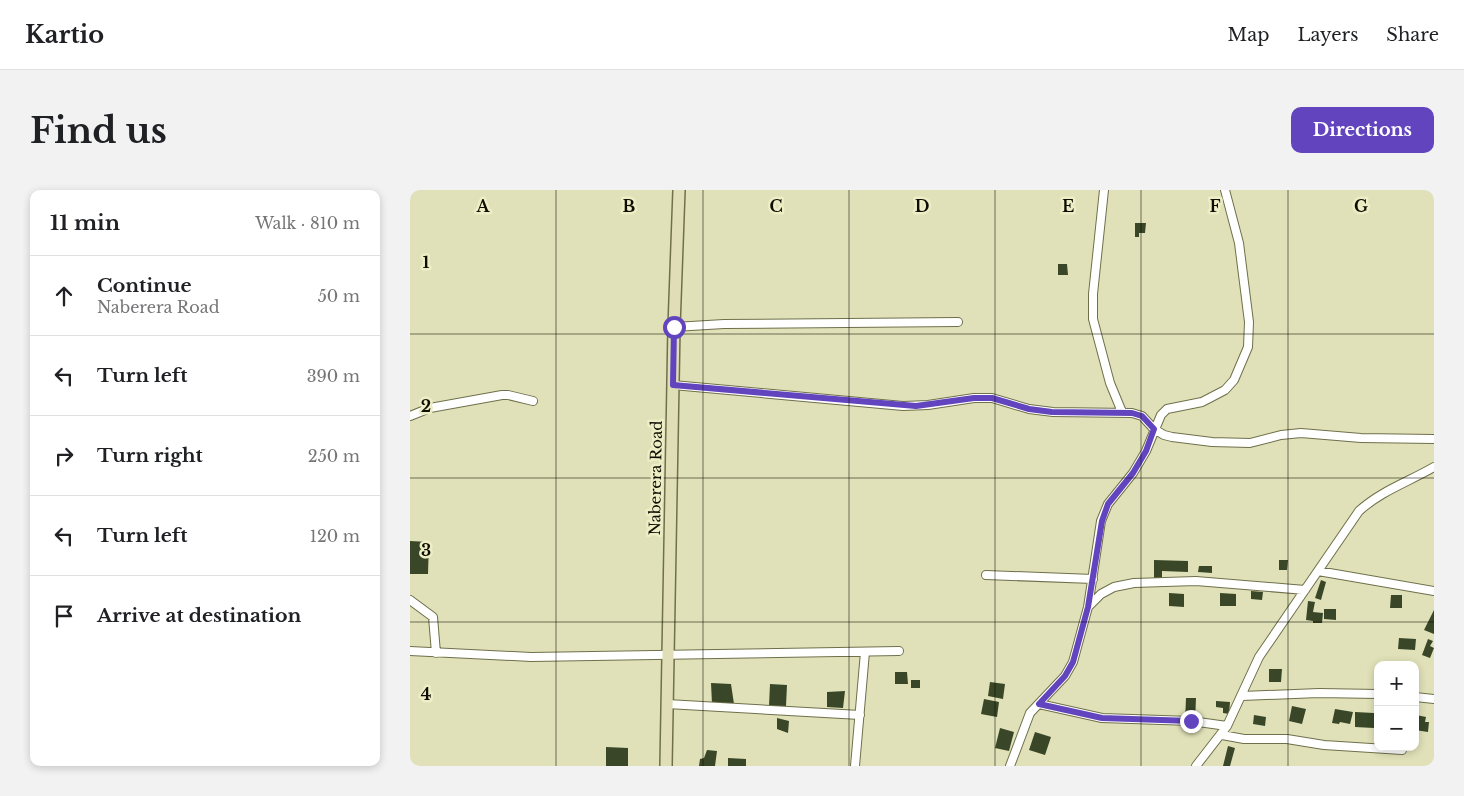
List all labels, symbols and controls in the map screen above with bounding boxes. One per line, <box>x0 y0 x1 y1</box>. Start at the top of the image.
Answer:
text: Kartio <box>25 20 104 49</box>
text: Map <box>1228 24 1269 46</box>
text: Layers <box>1297 24 1358 46</box>
text: Share <box>1386 24 1439 46</box>
button: Directions <box>1291 107 1434 153</box>
text: Find us <box>30 109 167 152</box>
text: A <box>476 196 491 216</box>
text: B <box>623 196 636 216</box>
text: C <box>769 196 783 216</box>
text: D <box>915 196 929 216</box>
text: E <box>1062 196 1074 216</box>
text: F <box>1209 196 1221 216</box>
text: G <box>1354 196 1368 216</box>
text: 11 min <box>50 210 120 236</box>
text: Walk · 810 m <box>255 213 360 233</box>
text: 1 <box>423 252 430 272</box>
text: Continue <box>97 274 192 297</box>
icon: ahead <box>50 282 78 310</box>
text: 50 m <box>318 286 360 306</box>
text: Naberera Road <box>97 297 219 317</box>
route start <box>663 316 686 339</box>
icon: left <box>50 362 78 390</box>
text: Turn left <box>97 364 188 387</box>
text: 390 m <box>307 366 360 386</box>
text: 2 <box>421 396 431 416</box>
street label: Naberera Road <box>645 420 666 536</box>
icon: right <box>50 442 78 470</box>
text: Turn right <box>97 444 203 467</box>
text: 250 m <box>308 446 360 466</box>
icon: left <box>50 522 78 550</box>
text: Turn left <box>97 524 188 547</box>
text: 120 m <box>310 526 360 546</box>
text: 3 <box>421 540 431 560</box>
icon: arrive <box>50 602 78 630</box>
text: Arrive at destination <box>97 604 301 627</box>
map controls <box>1374 661 1419 751</box>
button: + <box>1374 661 1419 706</box>
text: 4 <box>421 684 431 704</box>
button: − <box>1374 706 1419 751</box>
route end <box>1180 710 1203 733</box>

